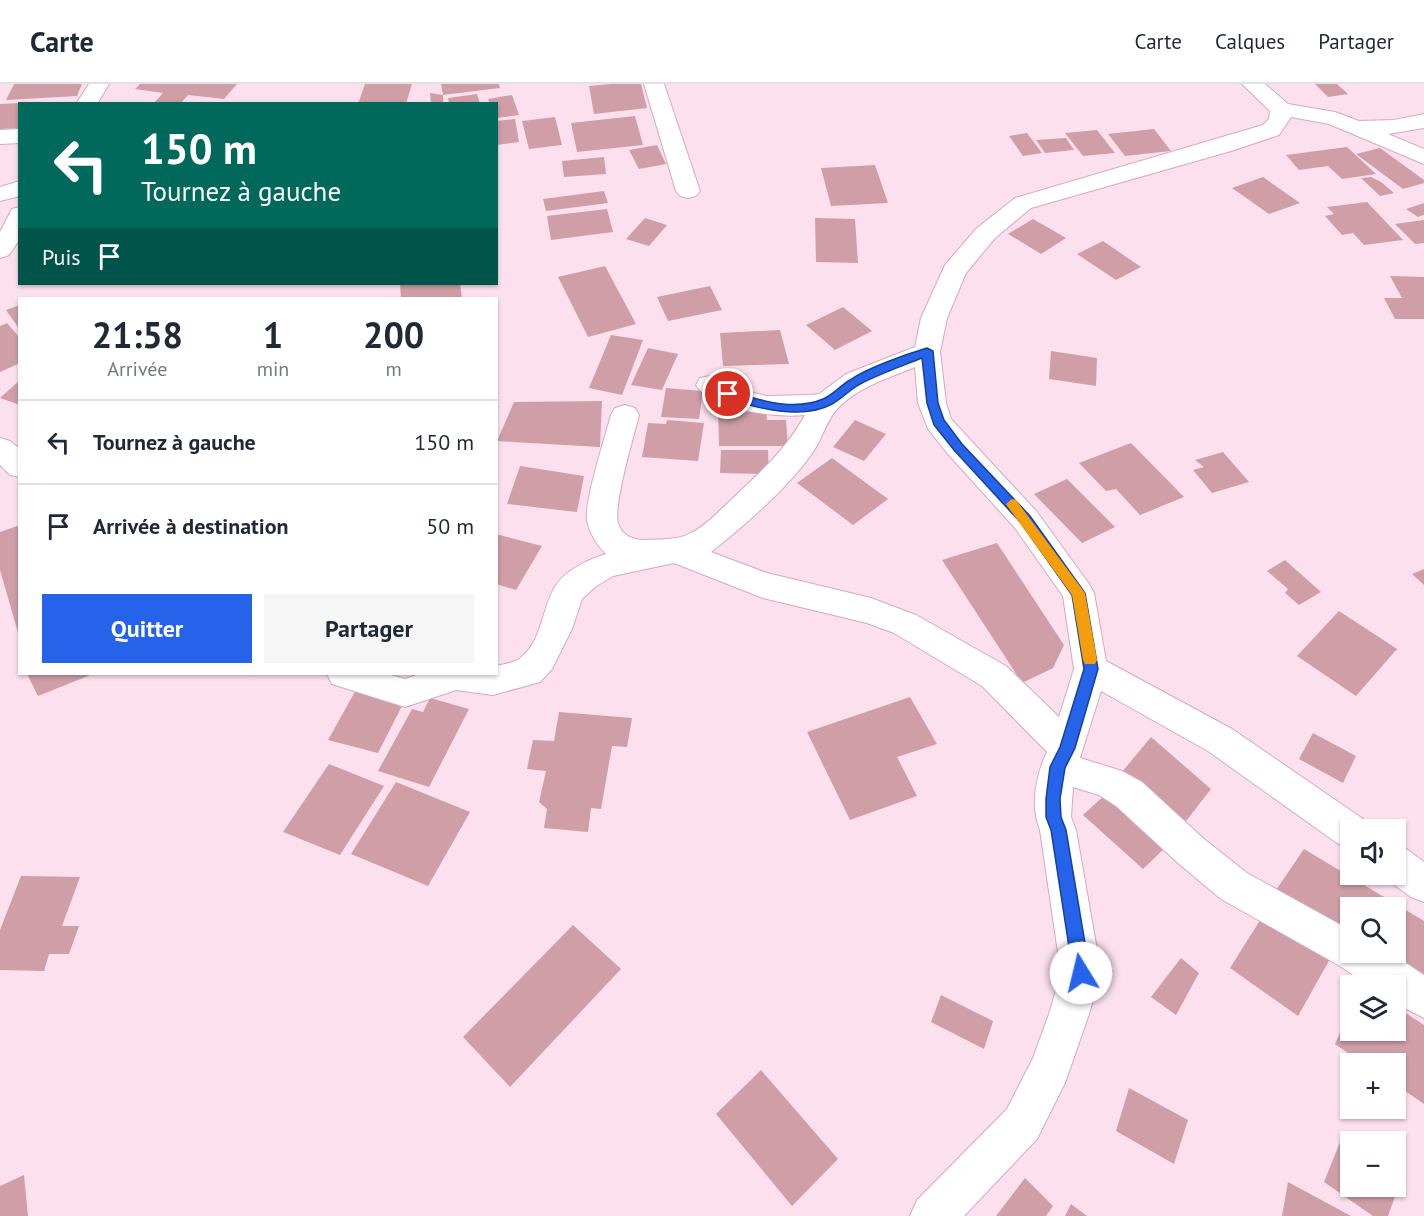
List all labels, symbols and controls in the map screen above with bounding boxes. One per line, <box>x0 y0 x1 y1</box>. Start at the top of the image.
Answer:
text: Carte <box>30 23 94 60</box>
text: Carte <box>1135 28 1182 55</box>
text: Calques <box>1215 28 1285 55</box>
text: Partager <box>1318 28 1394 55</box>
text: 150 m <box>141 121 257 176</box>
icon: left <box>42 126 120 204</box>
text: Tournez à gauche <box>141 174 341 208</box>
icon: arrive <box>93 240 126 273</box>
text: Puis <box>42 243 81 271</box>
text: 21:58 <box>92 311 183 358</box>
text: 1 <box>263 311 283 358</box>
text: 200 <box>363 311 424 358</box>
text: Arrivée <box>107 356 167 382</box>
text: min <box>257 356 289 382</box>
text: m <box>386 356 402 382</box>
pin <box>702 368 753 419</box>
icon: arrive <box>711 377 744 410</box>
icon: left <box>42 426 75 459</box>
text: Tournez à gauche <box>93 428 256 456</box>
text: 150 m <box>414 428 474 456</box>
icon: arrive <box>42 510 75 543</box>
text: Arrivée à destination <box>93 512 289 540</box>
text: 50 m <box>426 512 474 540</box>
button: Quitter <box>42 594 252 663</box>
button: Partager <box>264 594 474 663</box>
map controls <box>1340 819 1406 1197</box>
button: sound <box>1340 819 1406 885</box>
button: search <box>1340 897 1406 963</box>
position arrow <box>1049 941 1113 1005</box>
button: layers <box>1340 975 1406 1041</box>
button: + <box>1340 1053 1406 1119</box>
button: − <box>1340 1131 1406 1197</box>

